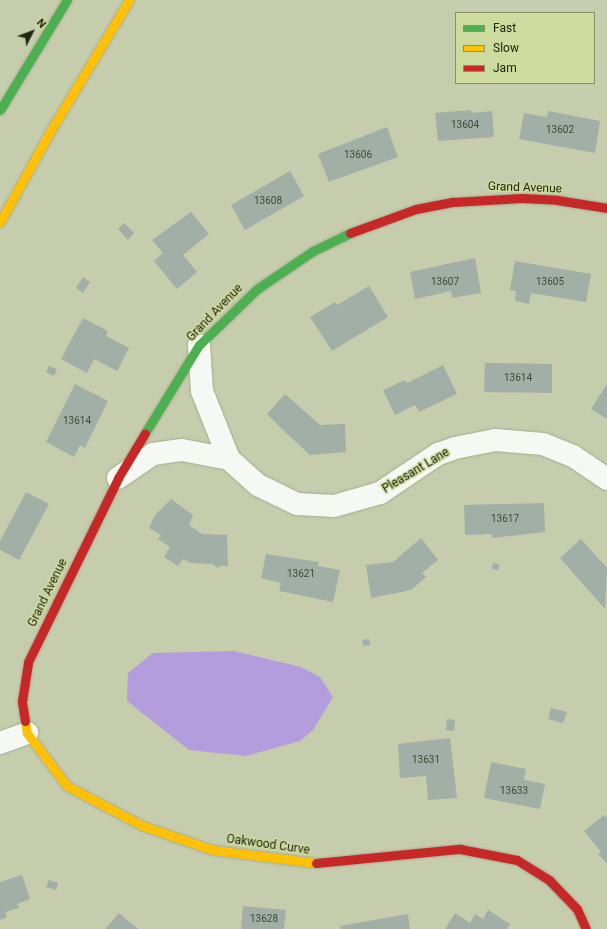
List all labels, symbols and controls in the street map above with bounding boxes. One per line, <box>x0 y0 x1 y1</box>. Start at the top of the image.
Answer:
north arrow <box>12 12 52 52</box>
legend <box>455 12 595 84</box>
text: N <box>34 16 49 31</box>
text: Fast <box>493 21 516 35</box>
text: Slow <box>493 41 519 55</box>
text: Jam <box>493 61 517 75</box>
house number: 13604 <box>451 119 479 131</box>
house number: 13602 <box>546 124 574 136</box>
house number: 13606 <box>344 149 372 161</box>
street label: Grand Avenue <box>488 180 562 196</box>
house number: 13608 <box>254 195 282 207</box>
house number: 13607 <box>431 276 459 288</box>
house number: 13605 <box>536 276 564 288</box>
street label: Grand Avenue <box>184 281 246 345</box>
house number: 13614 <box>504 372 532 384</box>
house number: 13614 <box>63 415 91 427</box>
street label: Pleasant Lane <box>380 445 452 497</box>
house number: 13617 <box>491 513 519 525</box>
street label: Grand Avenue <box>25 557 71 629</box>
house number: 13621 <box>287 568 315 580</box>
house number: 13631 <box>412 754 440 766</box>
house number: 13633 <box>500 785 528 797</box>
street label: Oakwood Curve <box>225 832 311 858</box>
house number: 13628 <box>250 913 278 925</box>

